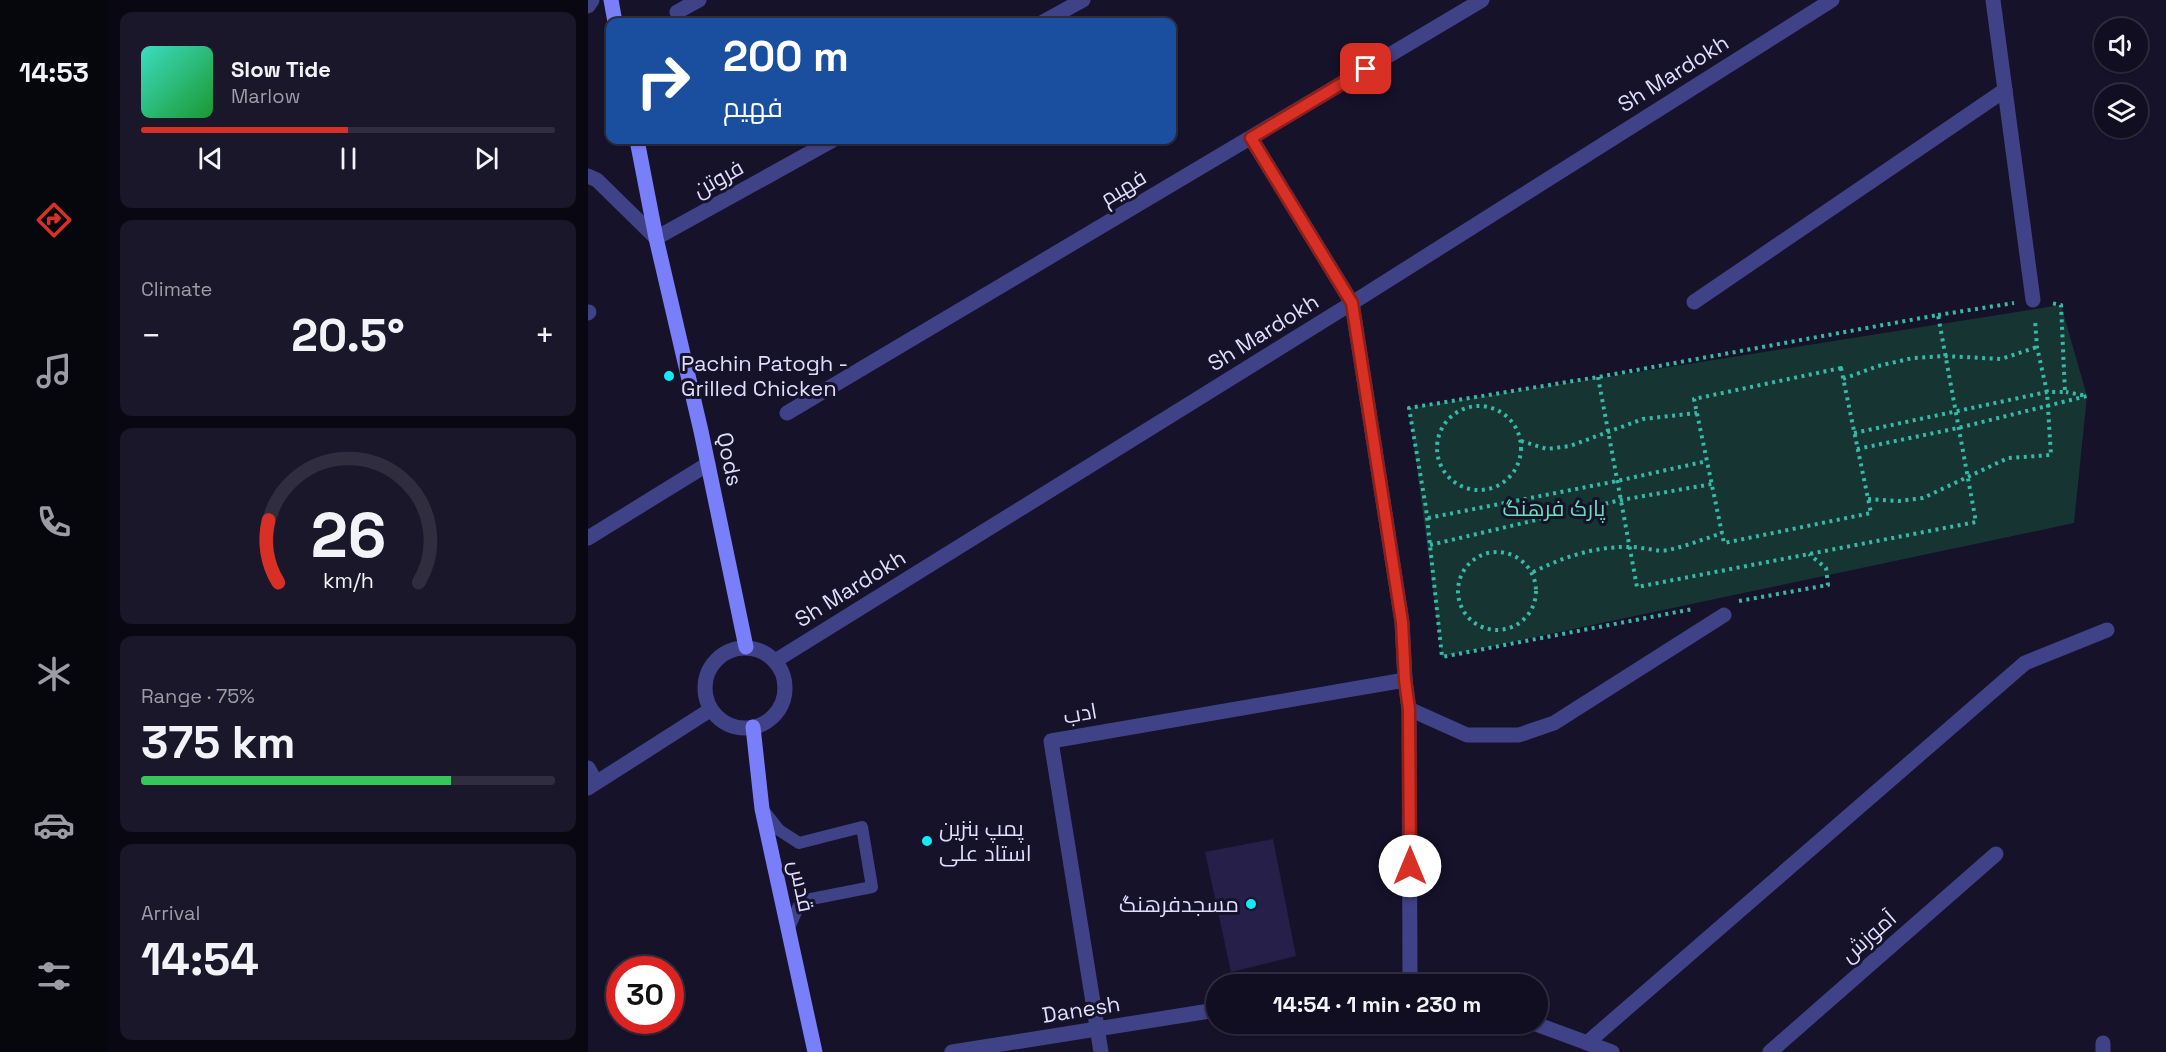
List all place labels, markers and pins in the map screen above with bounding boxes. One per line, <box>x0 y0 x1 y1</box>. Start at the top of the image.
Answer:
pin <box>1340 43 1391 94</box>
place label: Pachin Patogh - Grilled Chicken <box>681 349 848 402</box>
marker: Pachin Patogh - Grilled Chicken <box>662 369 676 383</box>
place label: پمپ بنزین استاد علی <box>939 814 1032 867</box>
marker: پمپ بنزین استاد علی <box>920 834 934 848</box>
place label: مسجدفرهنگ <box>1119 890 1239 918</box>
marker: مسجدفرهنگ <box>1244 897 1258 911</box>

